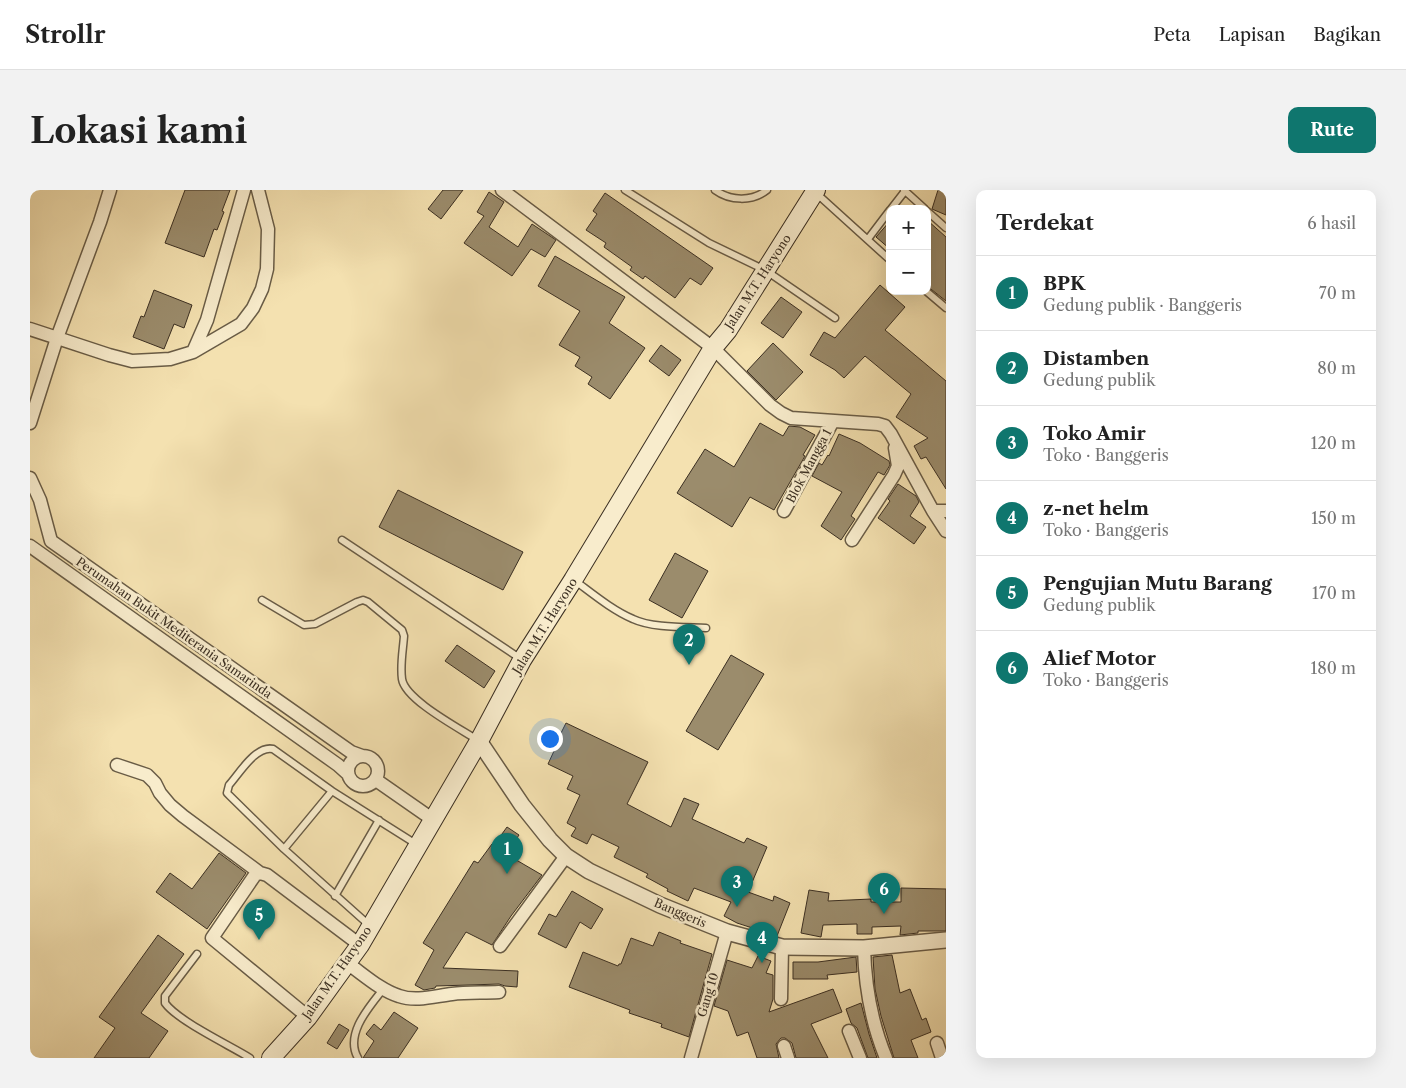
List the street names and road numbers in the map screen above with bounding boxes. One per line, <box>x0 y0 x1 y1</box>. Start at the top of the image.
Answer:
street label: Jalan M.T. Haryono <box>720 231 794 334</box>
street label: Blok Mangga 1 <box>783 426 834 505</box>
street label: Perumahan Bukit Mediterania Samarinda <box>73 554 276 702</box>
street label: Jalan M.T. Haryono <box>508 575 580 678</box>
street label: Banggeris <box>652 895 709 930</box>
street label: Jalan M.T. Haryono <box>298 923 374 1024</box>
street label: Gang 10 <box>694 971 721 1019</box>

